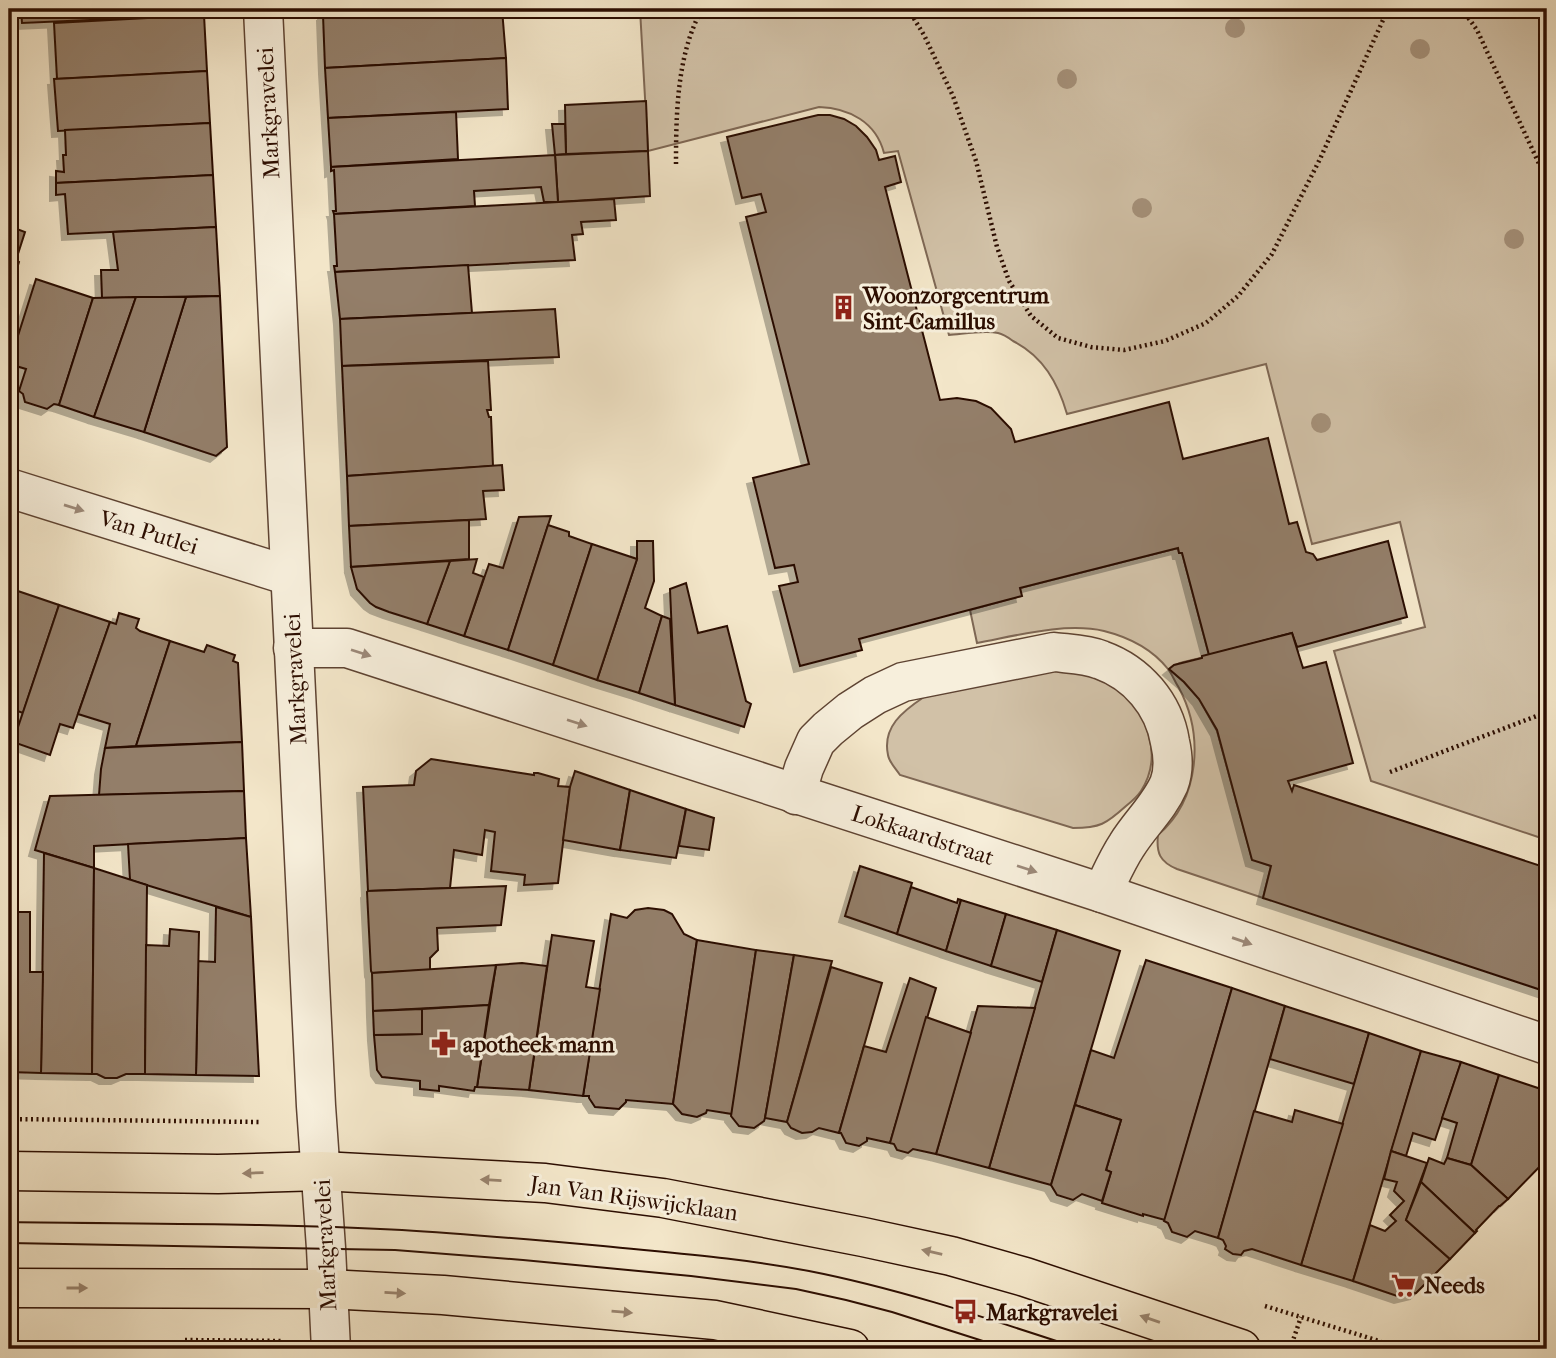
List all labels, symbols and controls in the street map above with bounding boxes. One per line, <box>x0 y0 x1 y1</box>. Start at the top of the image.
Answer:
street label: Markgravelei <box>252 46 285 180</box>
place label: Woonzorgcentrum Sint-Camillus <box>862 282 1050 335</box>
building icon: Woonzorgcentrum Sint-Camillus <box>829 294 857 322</box>
one-way arrow <box>64 504 85 514</box>
street label: Van Putlei <box>95 504 202 560</box>
street label: Markgravelei <box>279 612 312 746</box>
one-way arrow <box>350 648 371 659</box>
one-way arrow <box>567 719 588 729</box>
street label: Lokkaardstraat <box>848 800 998 871</box>
one-way arrow <box>1016 864 1037 874</box>
one-way arrow <box>1232 936 1253 947</box>
pharmacy icon: apotheek mann <box>429 1030 457 1058</box>
place label: apotheek mann <box>463 1031 615 1058</box>
one-way arrow <box>242 1167 264 1179</box>
street label: Jan Van Rijswijcklaan <box>526 1170 740 1227</box>
one-way arrow <box>480 1174 502 1185</box>
street label: Markgravelei <box>309 1178 342 1312</box>
one-way arrow <box>921 1246 943 1257</box>
supermarket icon: Needs <box>1390 1271 1418 1299</box>
place label: Needs <box>1424 1272 1485 1299</box>
one-way arrow <box>66 1282 88 1294</box>
one-way arrow <box>385 1287 407 1298</box>
bus stop icon: Markgravelei <box>952 1298 980 1326</box>
place label: Markgravelei <box>986 1299 1118 1326</box>
one-way arrow <box>611 1307 633 1318</box>
one-way arrow <box>1139 1313 1160 1324</box>

